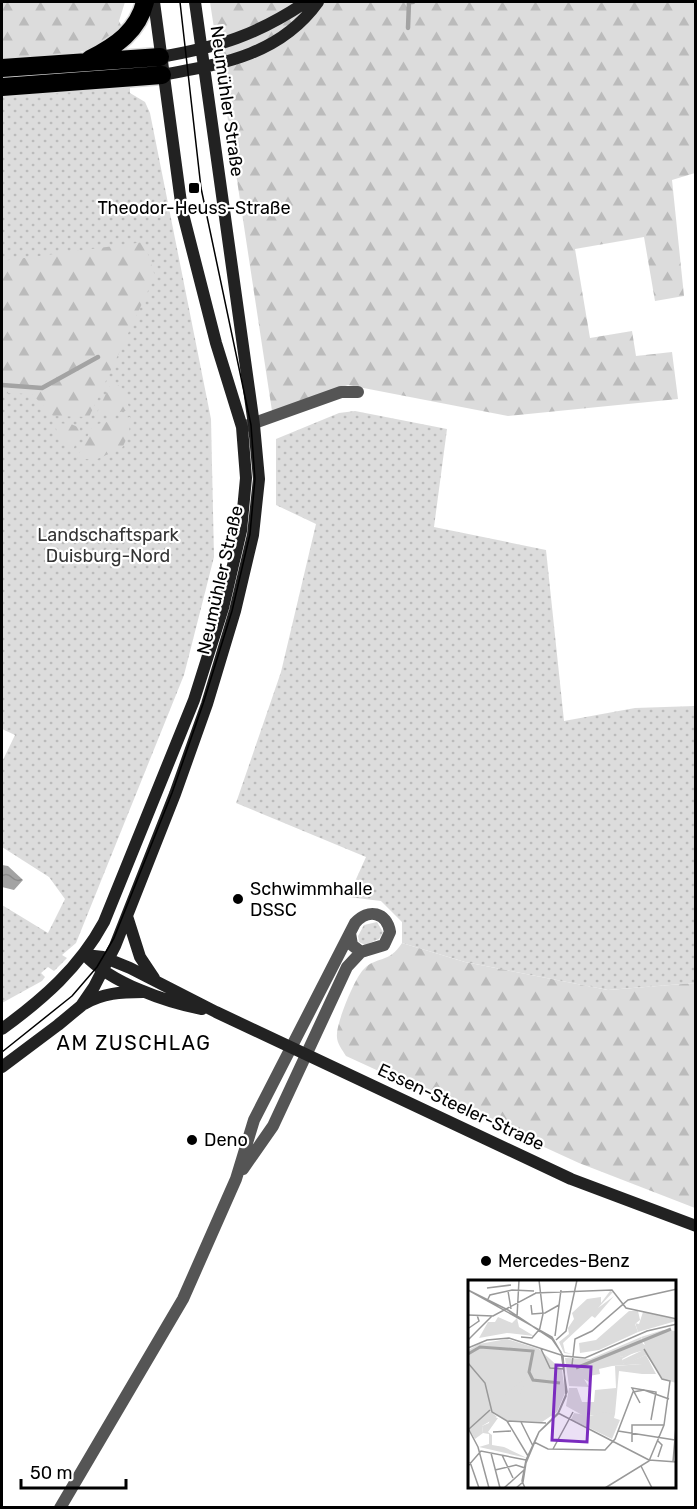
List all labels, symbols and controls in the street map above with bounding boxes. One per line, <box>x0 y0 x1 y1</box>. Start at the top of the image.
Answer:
street label: Neumühler Straße <box>206 24 248 178</box>
marker: Theodor-Heuss-Straße <box>187 181 201 195</box>
place label: Theodor-Heuss-Straße <box>97 197 291 219</box>
street label: Neumühler Straße <box>192 503 248 657</box>
park label: Landschaftspark Duisburg-Nord <box>37 524 179 567</box>
place label: Schwimmhalle DSSC <box>250 878 373 921</box>
marker: Schwimmhalle DSSC <box>231 892 245 906</box>
district label: AM ZUSCHLAG <box>57 1031 211 1055</box>
street label: Essen-Steeler-Straße <box>374 1059 548 1155</box>
place label: Deno <box>204 1129 248 1151</box>
marker: Deno <box>185 1133 199 1147</box>
place label: Mercedes-Benz <box>498 1250 630 1272</box>
marker: Mercedes-Benz <box>479 1254 493 1268</box>
inset map <box>468 1280 676 1488</box>
scale bar <box>21 1452 126 1490</box>
text: 50 m <box>30 1462 73 1484</box>

